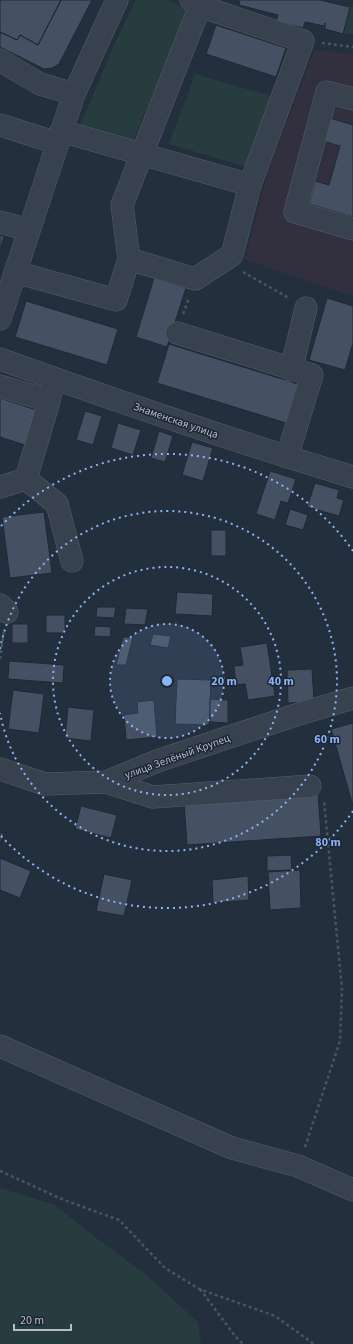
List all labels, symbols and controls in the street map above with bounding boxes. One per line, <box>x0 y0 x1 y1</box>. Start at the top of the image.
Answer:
street label: Знаменская улица <box>131 399 220 442</box>
text: 20 m <box>211 673 237 690</box>
text: 40 m <box>268 673 294 690</box>
centre of rings <box>160 674 174 688</box>
street label: улица Зелёный Крупец <box>122 730 232 783</box>
text: 60 m <box>314 731 340 748</box>
text: 80 m <box>315 834 341 851</box>
scale bar <box>14 1306 71 1332</box>
text: 20 m <box>20 1312 44 1329</box>

